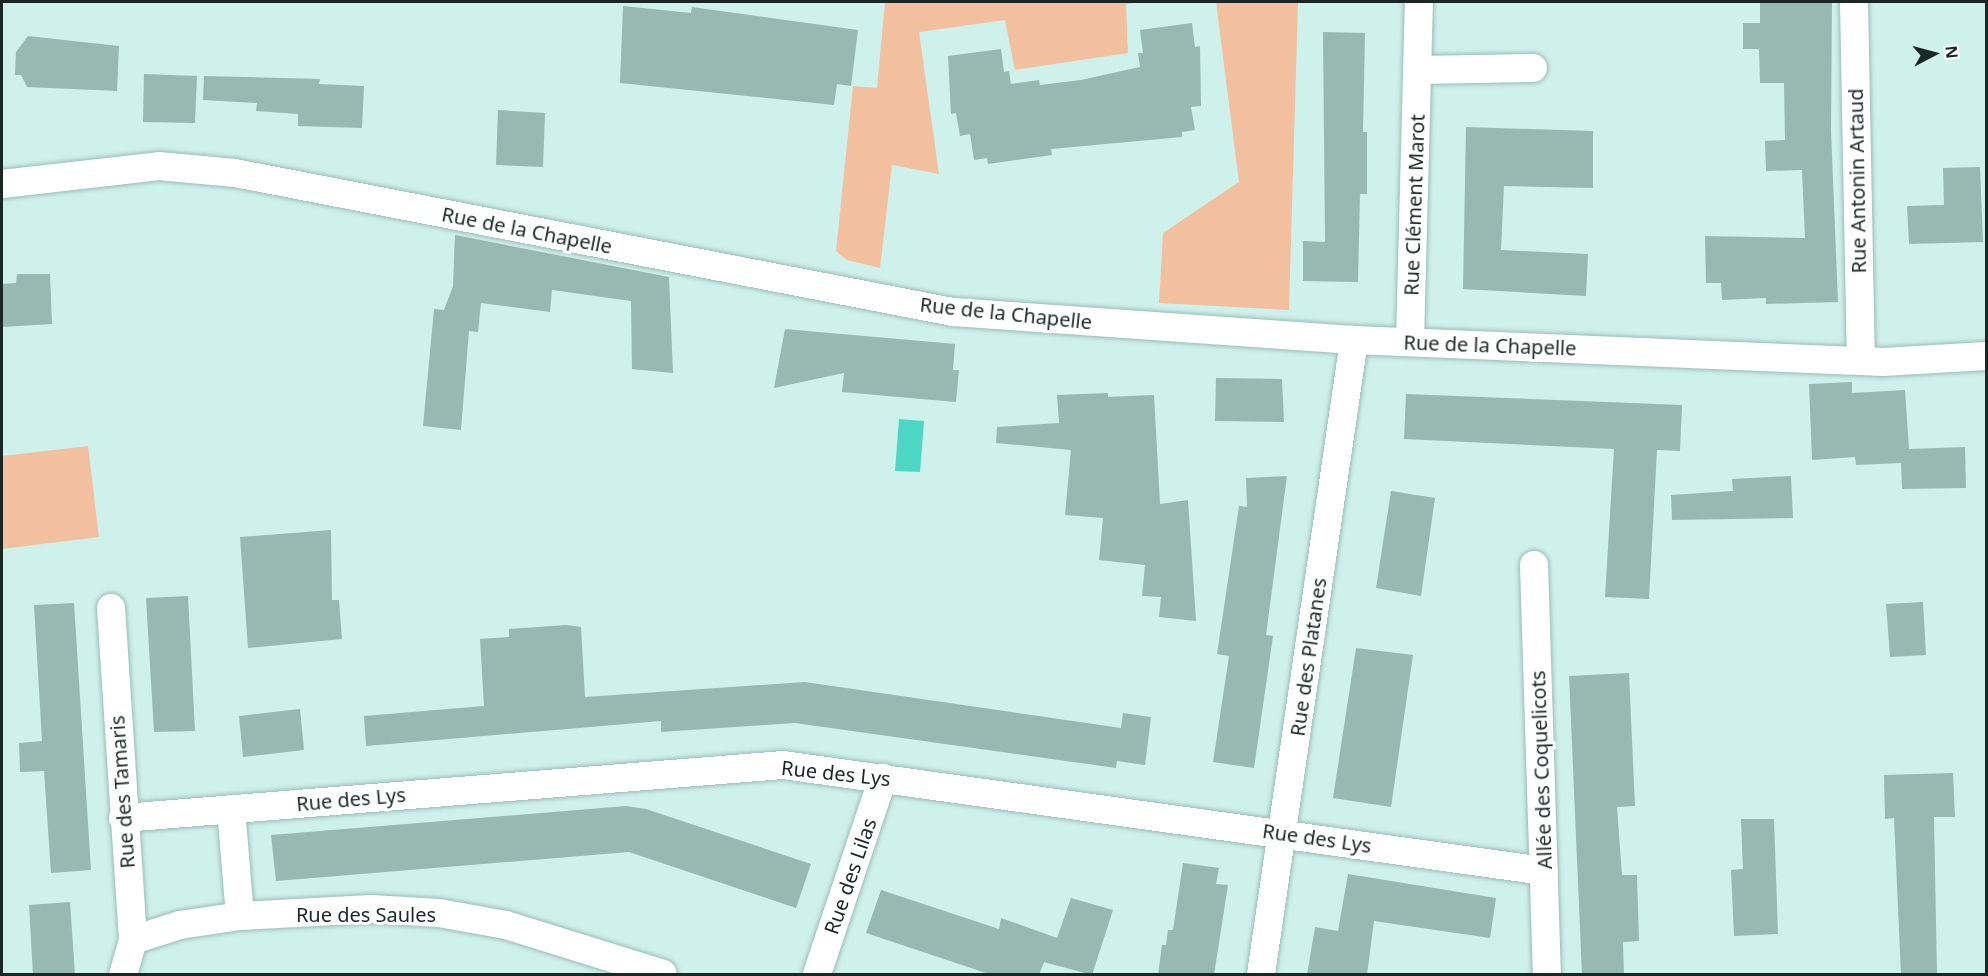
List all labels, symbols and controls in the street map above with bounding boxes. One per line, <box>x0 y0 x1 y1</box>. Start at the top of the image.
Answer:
north arrow <box>1904 24 1964 84</box>
text: N <box>1940 44 1964 60</box>
street label: Rue Antonin Artaud <box>1843 88 1871 274</box>
street label: Rue Clément Marot <box>1399 114 1429 296</box>
street label: Rue de la Chapelle <box>440 202 614 258</box>
street label: Rue de la Chapelle <box>919 292 1093 334</box>
street label: Rue de la Chapelle <box>1403 330 1577 360</box>
street label: Rue des Platanes <box>1285 576 1331 738</box>
street label: Allée des Coquelicots <box>1526 670 1556 870</box>
street label: Rue des Tamaris <box>105 715 139 869</box>
street label: Rue des Lys <box>780 755 892 791</box>
street label: Rue des Lys <box>295 782 407 816</box>
street label: Rue des Lilas <box>819 815 881 937</box>
street label: Rue des Lys <box>1261 818 1373 858</box>
street label: Rue des Saules <box>296 902 436 926</box>

